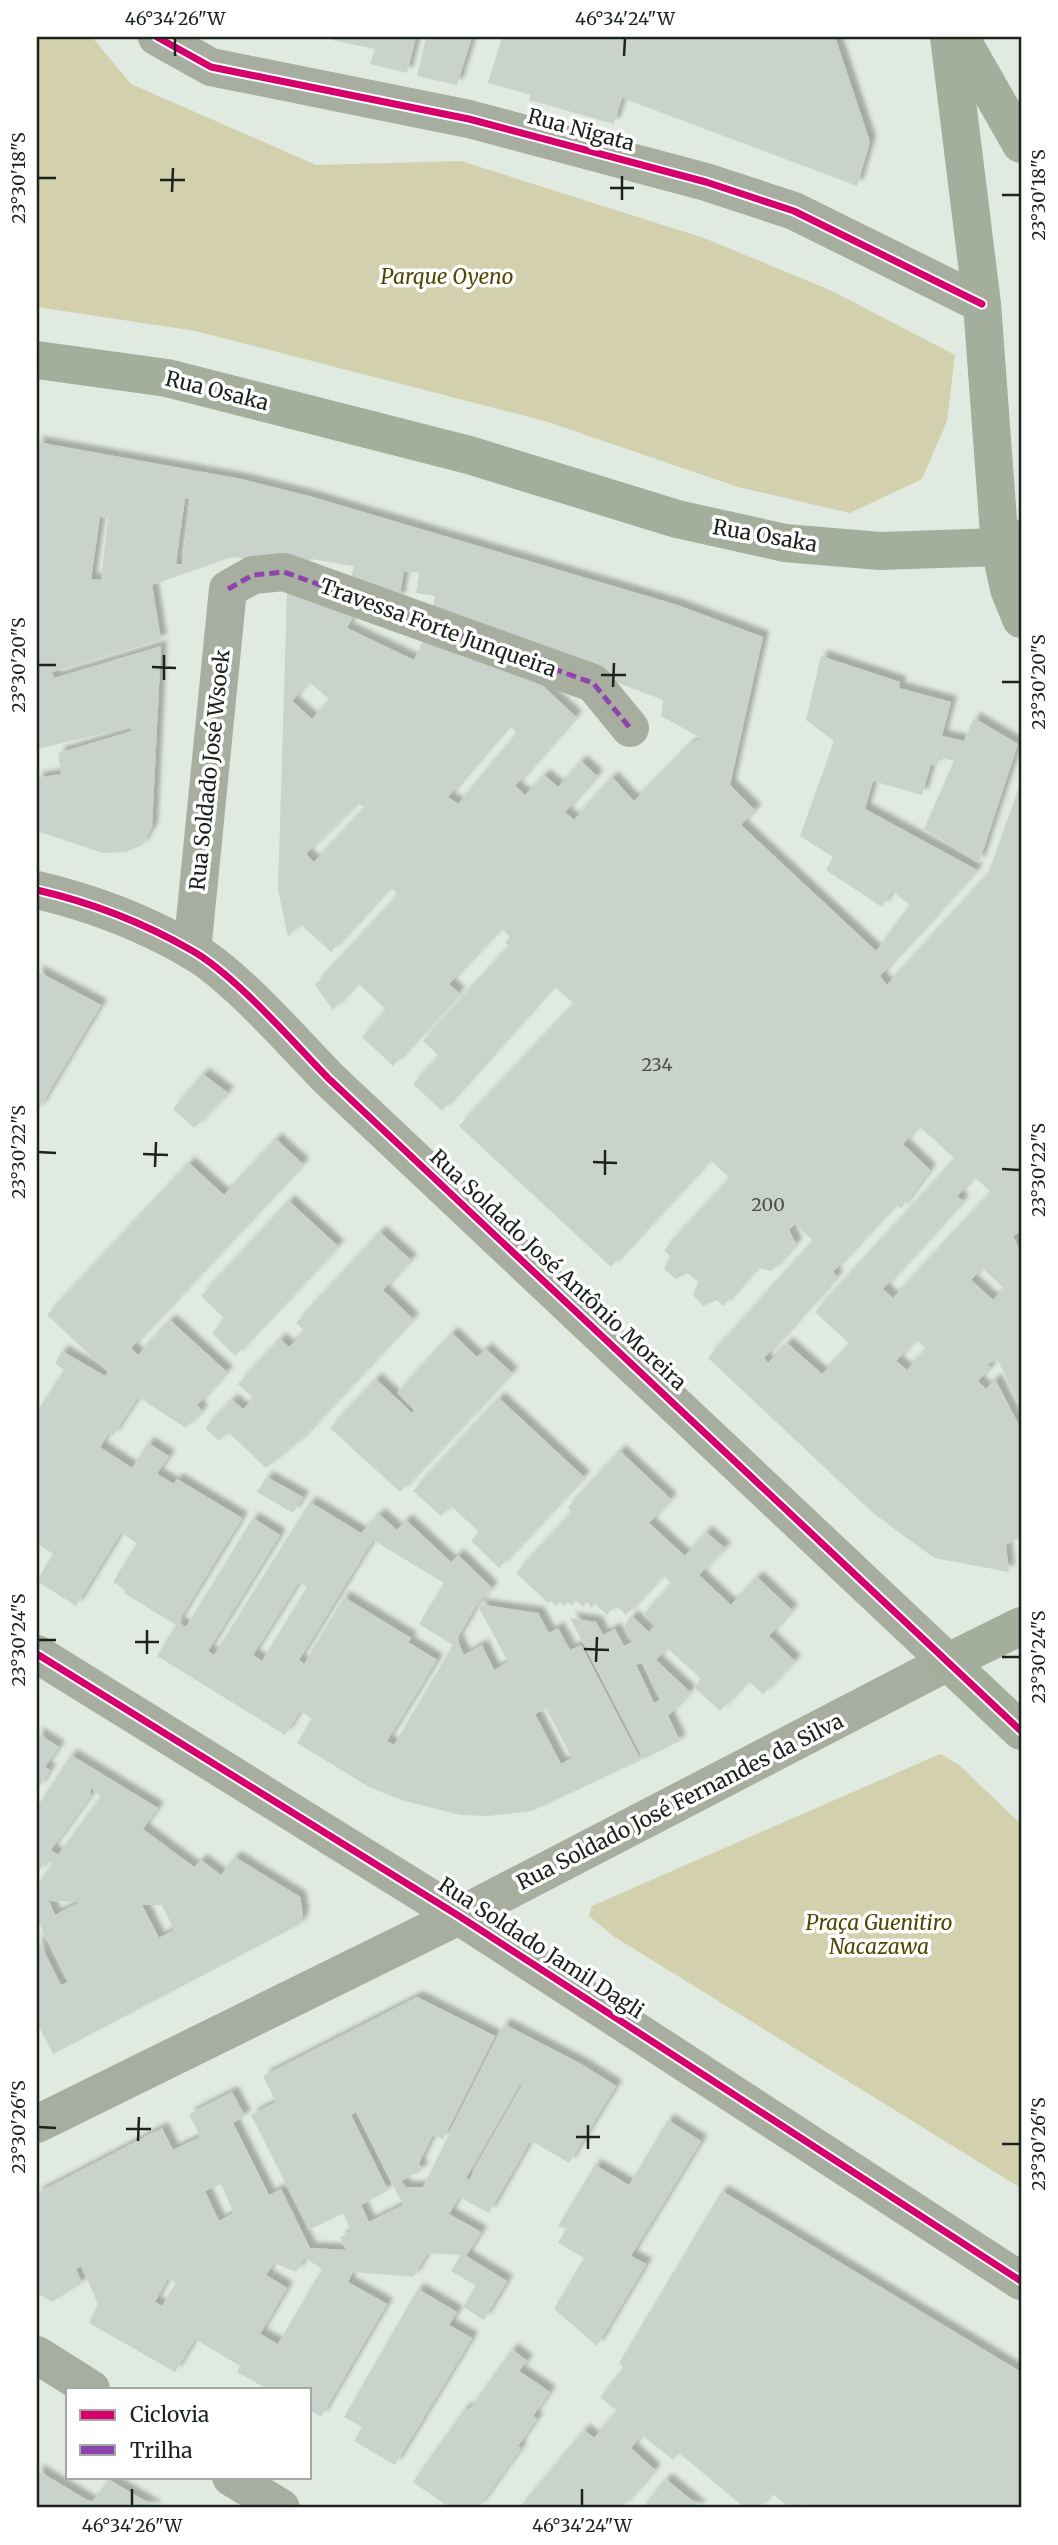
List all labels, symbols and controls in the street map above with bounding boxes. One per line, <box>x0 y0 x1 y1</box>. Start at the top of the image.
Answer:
text: 46°34'26"W <box>125 7 226 30</box>
text: 46°34'24"W <box>575 7 676 30</box>
street label: Rua Nigata <box>525 102 638 157</box>
text: 23°30'18"S <box>7 132 30 224</box>
text: 23°30'18"S <box>1027 149 1050 241</box>
park label: Parque Oyeno <box>381 263 514 290</box>
street label: Rua Osaka <box>163 365 272 416</box>
street label: Rua Osaka <box>711 513 819 558</box>
street label: Travessa Forte Junqueira <box>316 572 560 683</box>
text: 23°30'20"S <box>7 617 30 713</box>
text: 23°30'20"S <box>1027 634 1050 730</box>
street label: Rua Soldado José Wsoek <box>183 647 236 892</box>
house number: 234 <box>641 1053 673 1076</box>
text: 23°30'22"S <box>7 1105 30 1199</box>
text: 23°30'22"S <box>1027 1123 1050 1217</box>
street label: Rua Soldado José Antônio Moreira <box>424 1143 692 1396</box>
house number: 200 <box>751 1193 785 1216</box>
text: 23°30'24"S <box>7 1593 30 1686</box>
text: 23°30'24"S <box>1027 1610 1050 1703</box>
street label: Rua Soldado José Fernandes da Silva <box>512 1707 848 1896</box>
street label: Rua Soldado Jamil Dagli <box>433 1871 649 2024</box>
park label: Praça Guenitiro Nacazawa <box>806 1909 953 1960</box>
text: 23°30'26"S <box>7 2080 30 2174</box>
text: 23°30'26"S <box>1027 2097 1050 2191</box>
legend <box>66 2388 312 2478</box>
text: Ciclovia <box>130 2401 209 2428</box>
text: Trilha <box>130 2437 192 2464</box>
text: 46°34'26"W <box>82 2514 183 2537</box>
text: 46°34'24"W <box>532 2514 633 2537</box>

